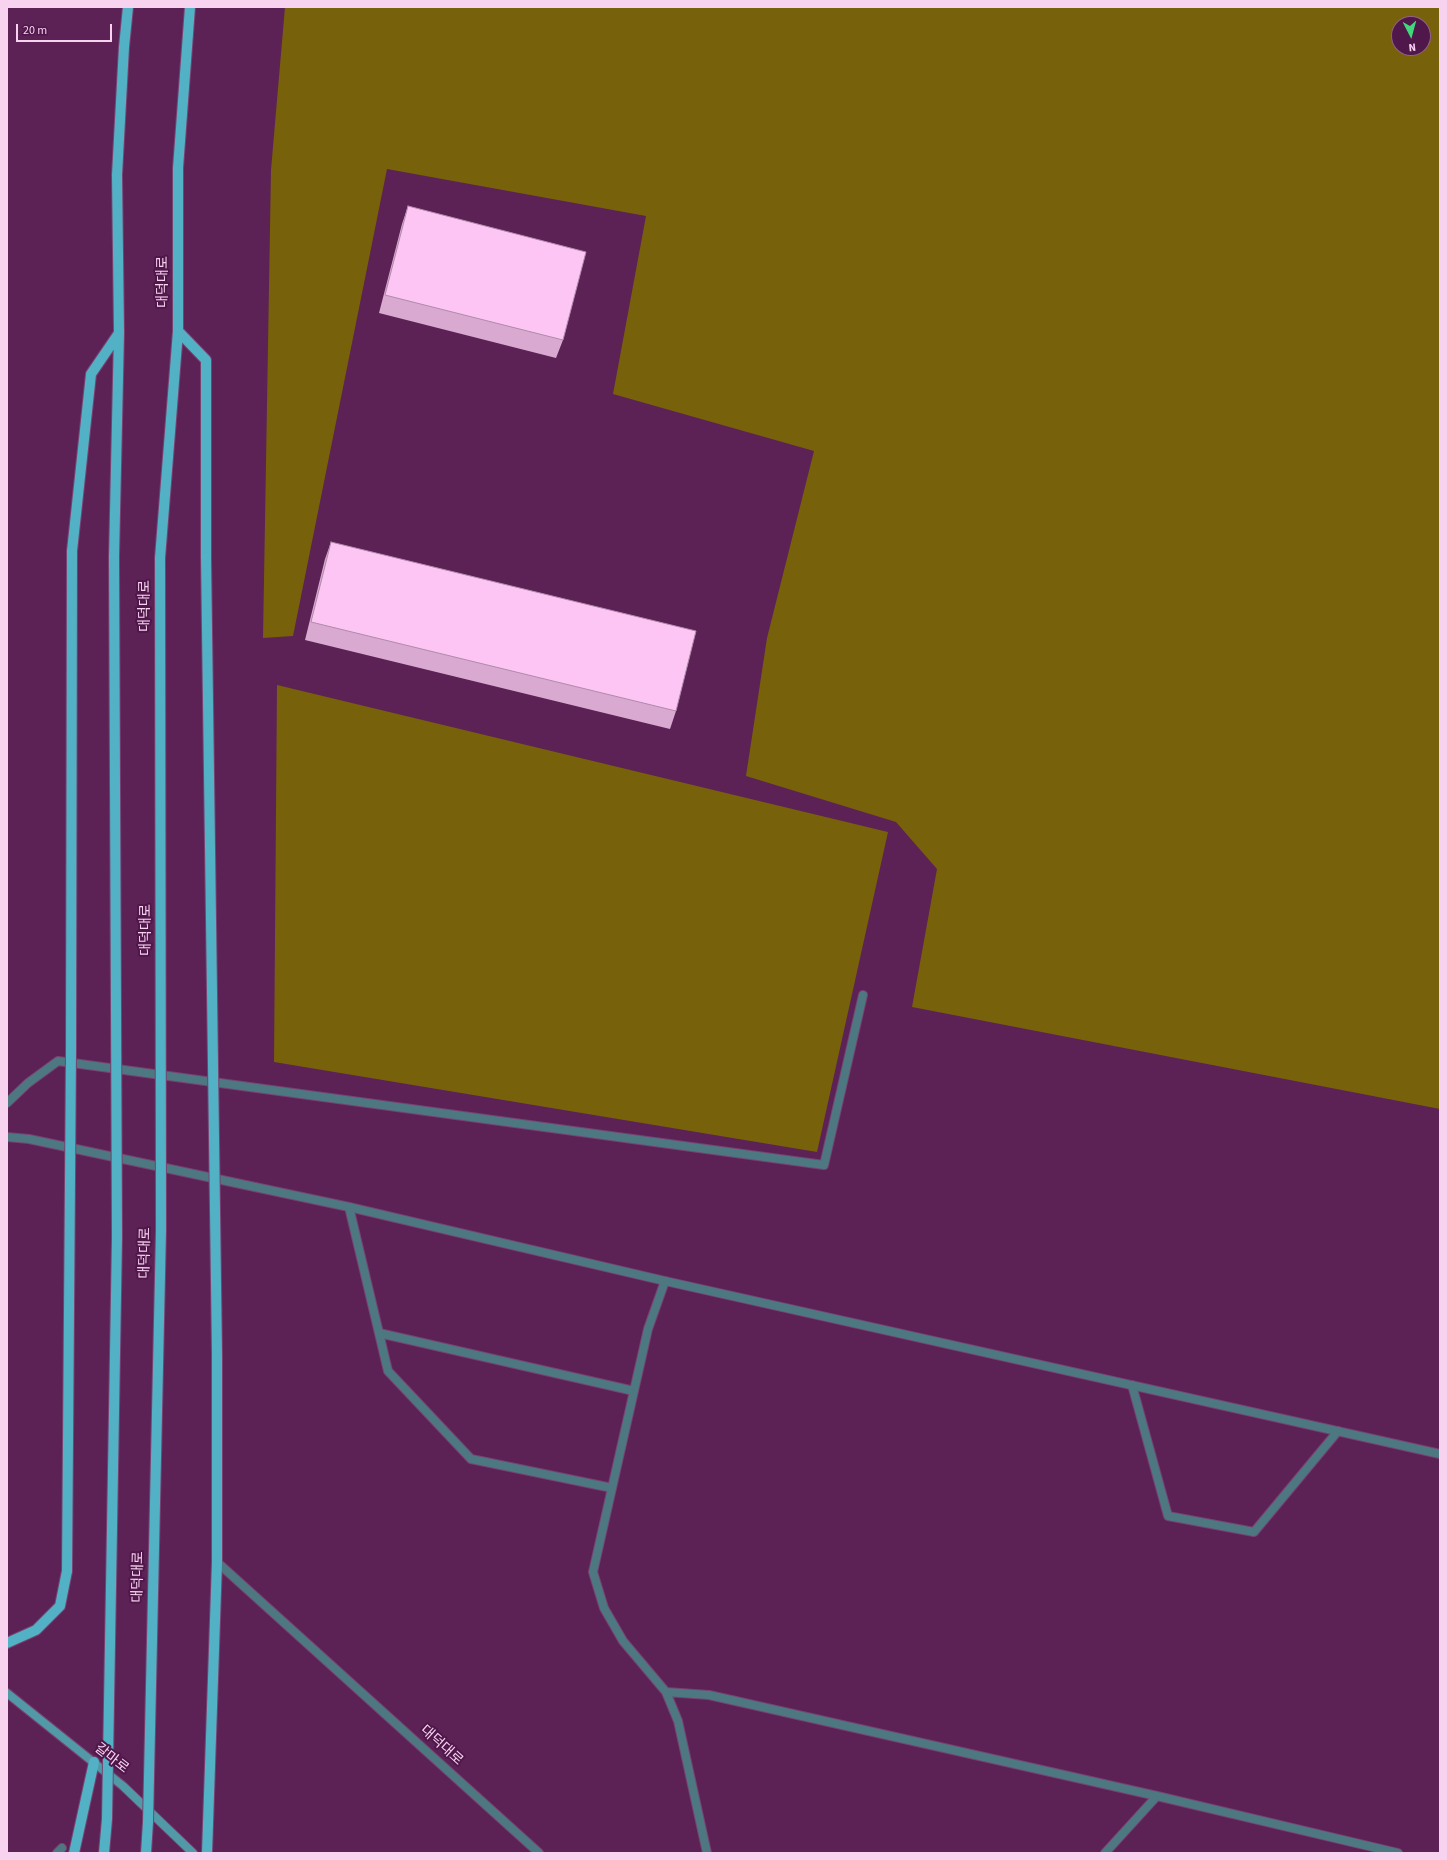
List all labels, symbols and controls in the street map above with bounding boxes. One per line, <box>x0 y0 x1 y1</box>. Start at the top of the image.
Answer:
scale bar <box>18 16 114 42</box>
north arrow <box>1391 16 1431 56</box>
text: 20 m <box>23 22 47 39</box>
text: N <box>1408 40 1417 55</box>
street label: 대덕대로 <box>156 256 172 308</box>
street label: 대덕대로 <box>138 580 154 632</box>
street label: 대덕대로 <box>139 904 155 956</box>
street label: 대덕대로 <box>137 1227 155 1279</box>
street label: 대덕대로 <box>130 1551 148 1603</box>
street label: 대덕대로 <box>416 1723 466 1769</box>
street label: 갈마로 <box>91 1740 131 1778</box>

